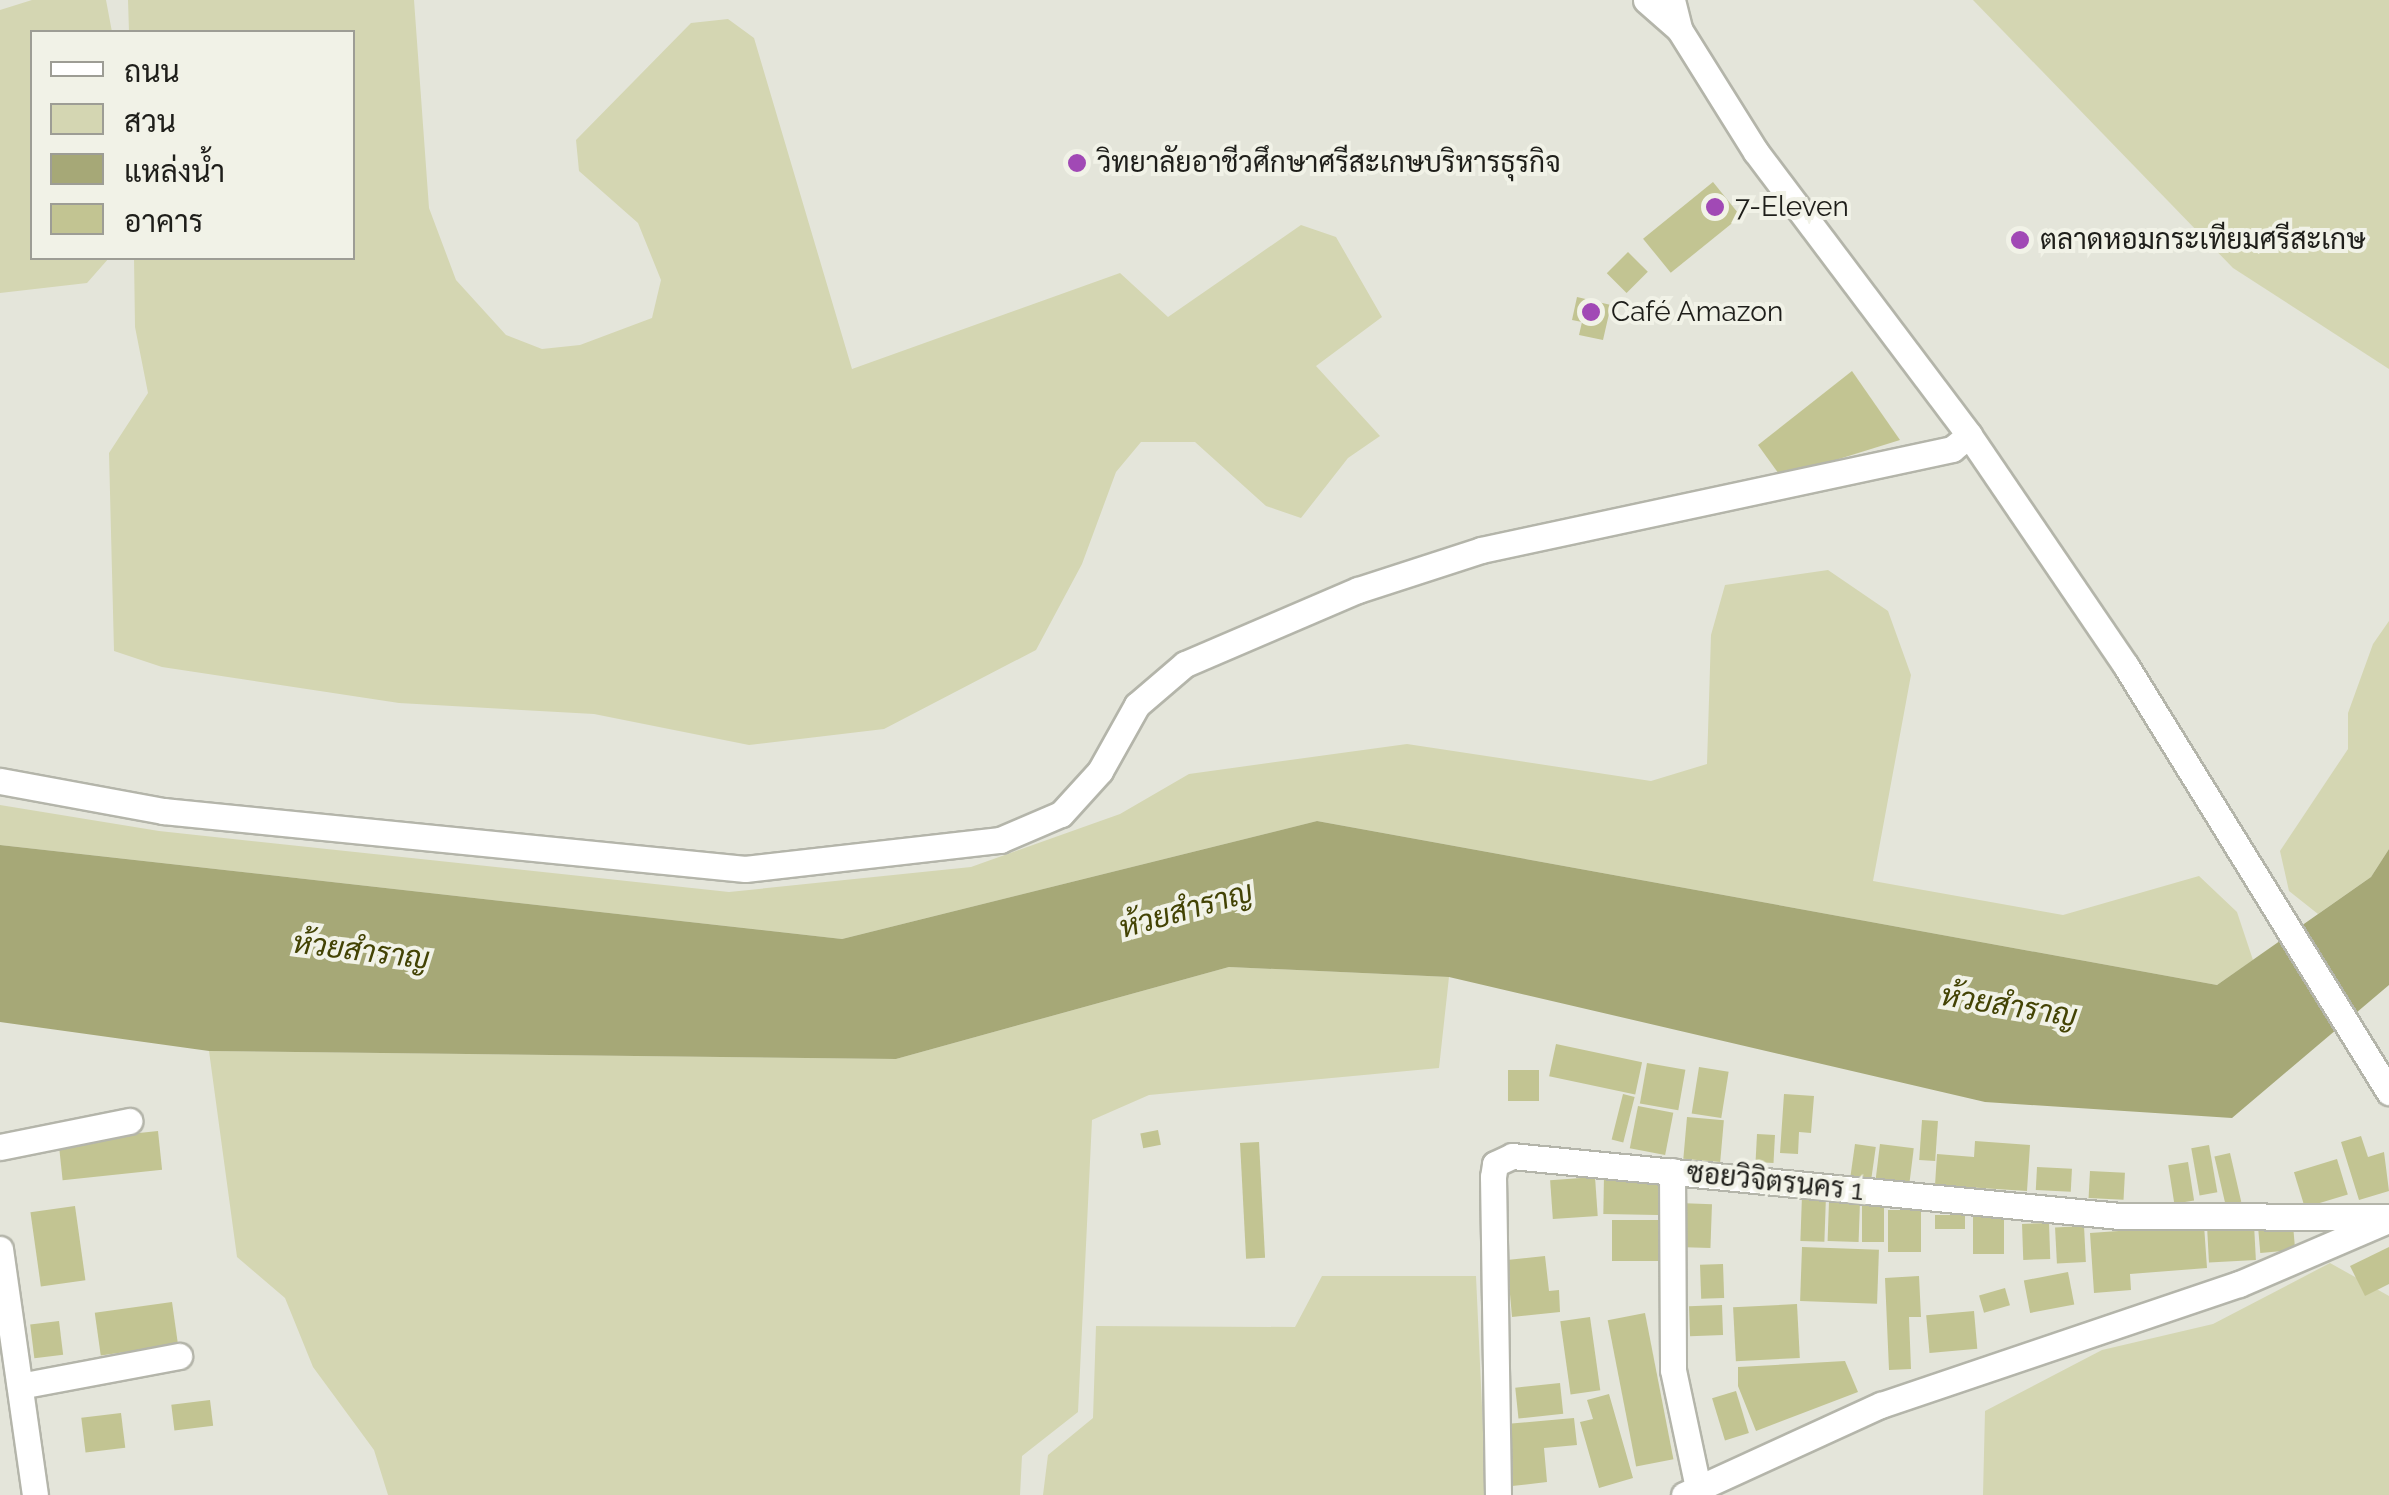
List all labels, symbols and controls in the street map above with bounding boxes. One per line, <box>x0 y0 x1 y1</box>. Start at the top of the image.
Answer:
legend <box>30 30 355 260</box>
text: ถนน <box>124 54 180 89</box>
text: สวน <box>124 104 176 139</box>
place label: วิทยาลัยอาชีวศึกษาศรีสะเกษบริหารธุรกิจ <box>1097 146 1561 180</box>
marker: วิทยาลัยอาชีวศึกษาศรีสะเกษบริหารธุรกิจ <box>1066 152 1088 174</box>
text: แหล่งน้ำ <box>124 154 225 189</box>
place label: 7-Eleven <box>1735 190 1849 224</box>
marker: 7-Eleven <box>1704 196 1726 218</box>
text: อาคาร <box>124 204 203 239</box>
place label: ตลาดหอมกระเทียมศรีสะเกษ <box>2040 223 2365 257</box>
marker: ตลาดหอมกระเทียมศรีสะเกษ <box>2009 229 2031 251</box>
place label: Café Amazon <box>1611 295 1784 329</box>
marker: Café Amazon <box>1580 301 1602 323</box>
water label: ห้วยสำราญ <box>1115 874 1257 946</box>
water label: ห้วยสำราญ <box>291 925 431 977</box>
water label: ห้วยสำราญ <box>1938 977 2080 1035</box>
street label: ซอยวิจิตรนคร 1 <box>1685 1156 1865 1208</box>

